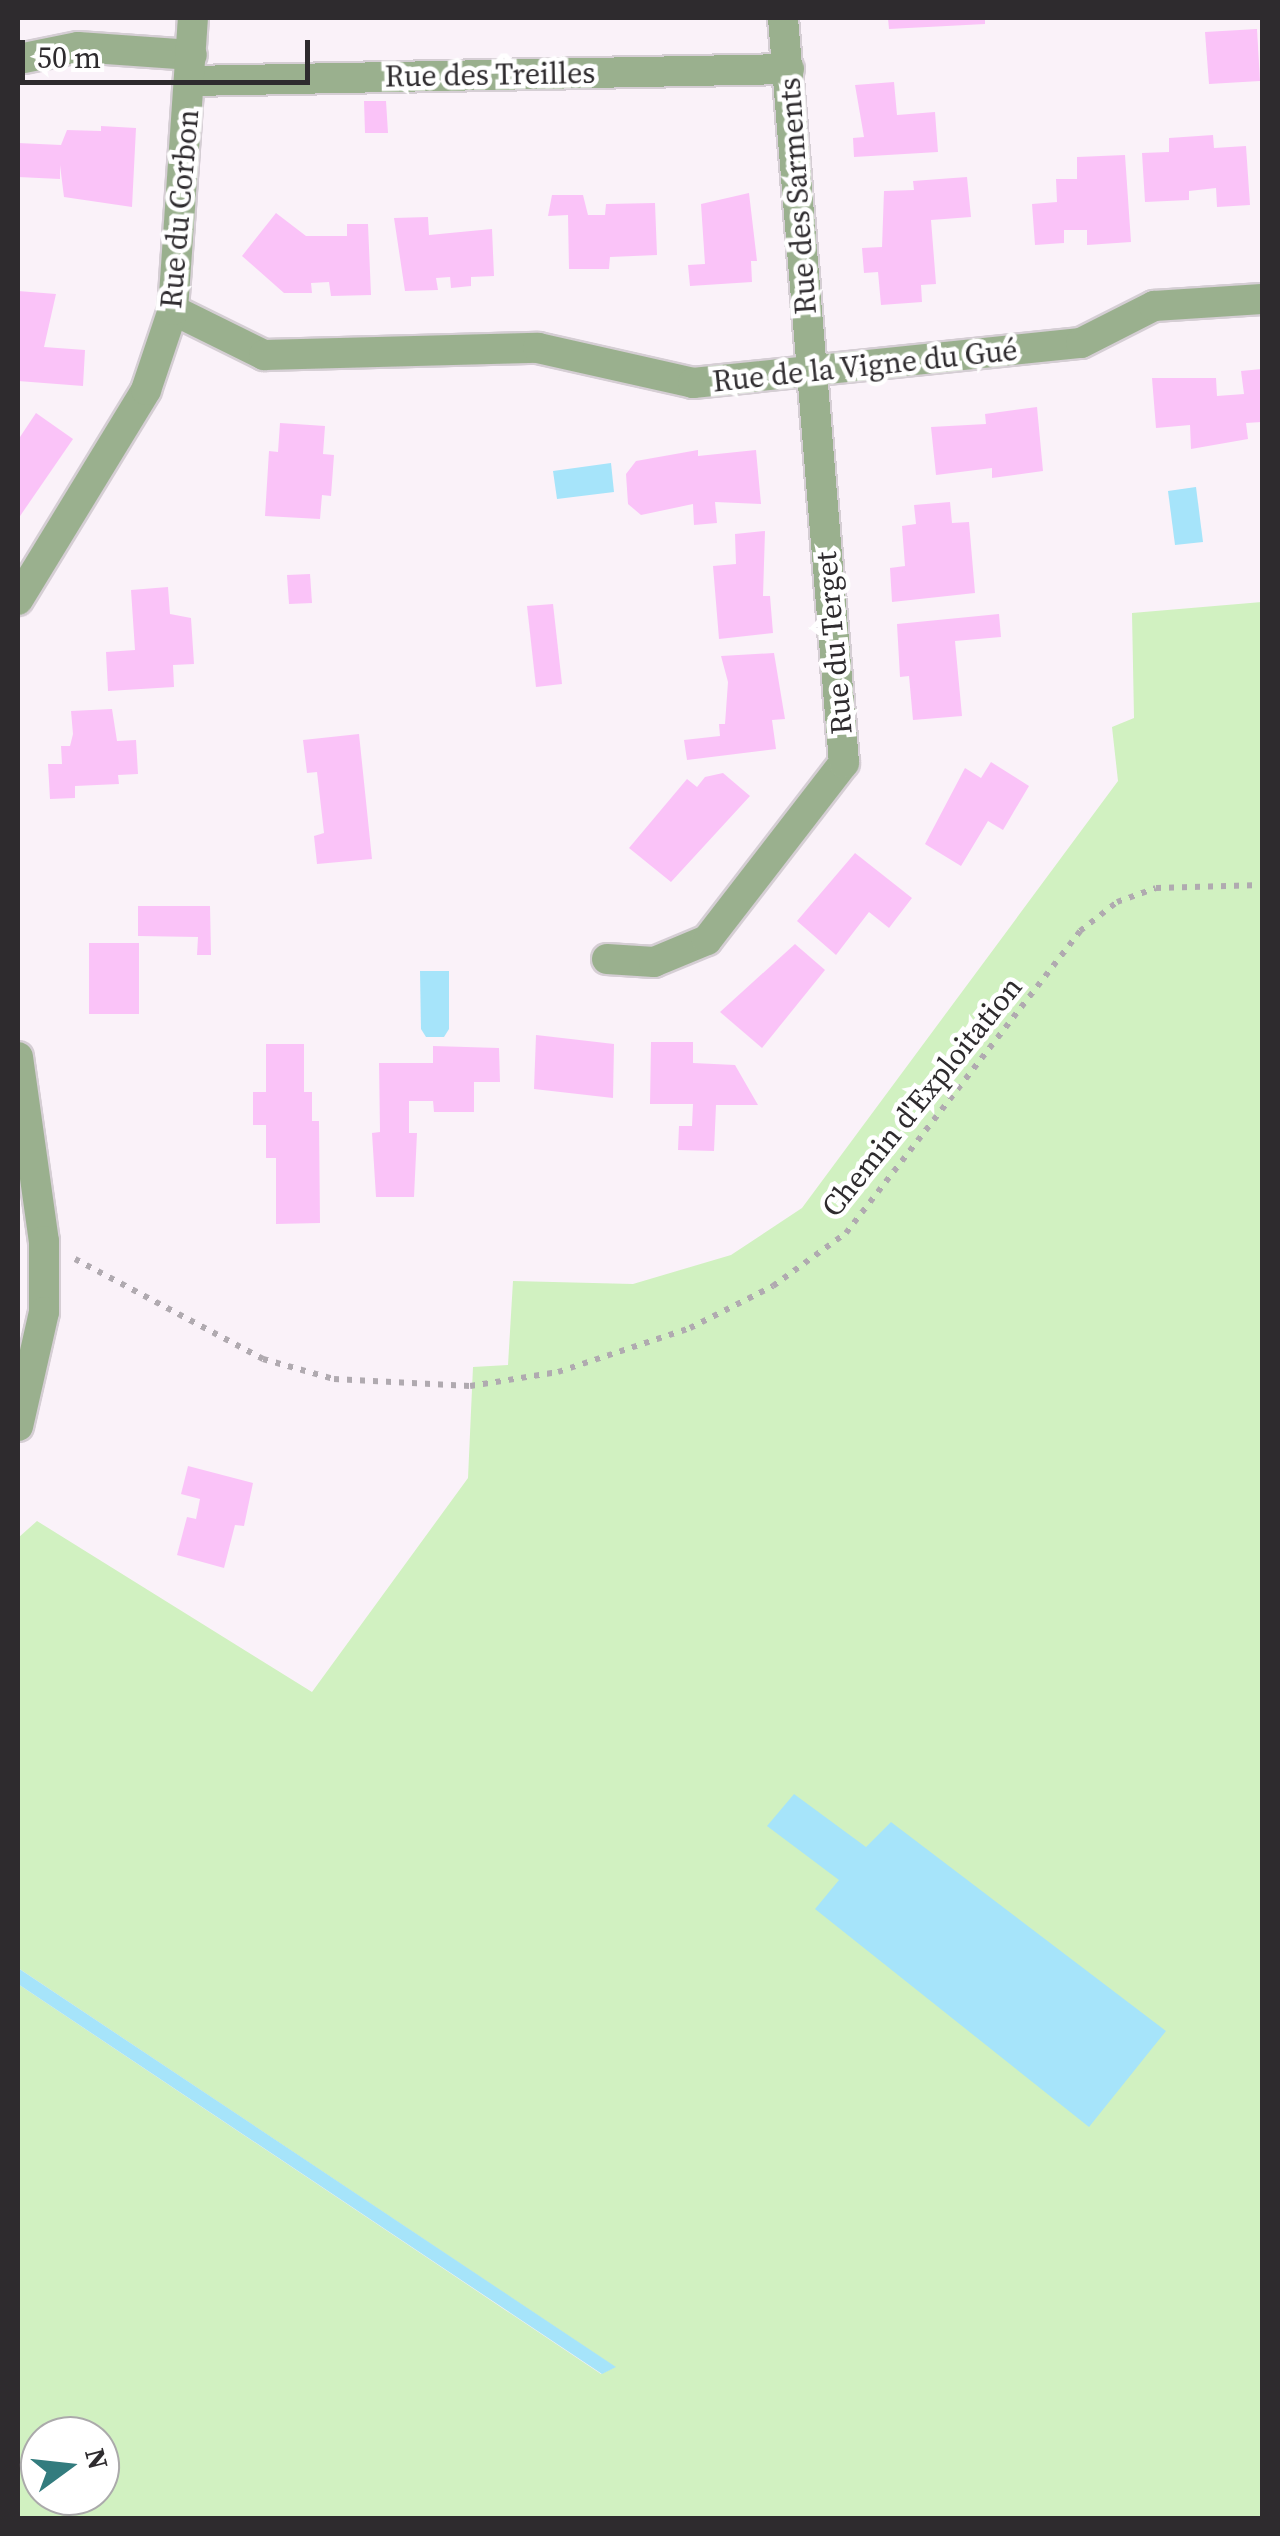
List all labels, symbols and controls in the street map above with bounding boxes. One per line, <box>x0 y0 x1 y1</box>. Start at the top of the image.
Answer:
scale bar <box>25 20 315 82</box>
text: 50 m <box>37 37 101 78</box>
street label: Rue des Treilles <box>384 55 596 95</box>
street label: Rue des Sarments <box>772 76 824 316</box>
street label: Rue du Corbon <box>153 108 207 310</box>
street label: Rue de la Vigne du Gué <box>710 332 1020 400</box>
street label: Rue du Terget <box>808 550 860 736</box>
street label: Chemin d'Exploitation <box>814 970 1030 1224</box>
north arrow <box>20 2416 120 2516</box>
text: N <box>76 2444 118 2474</box>

